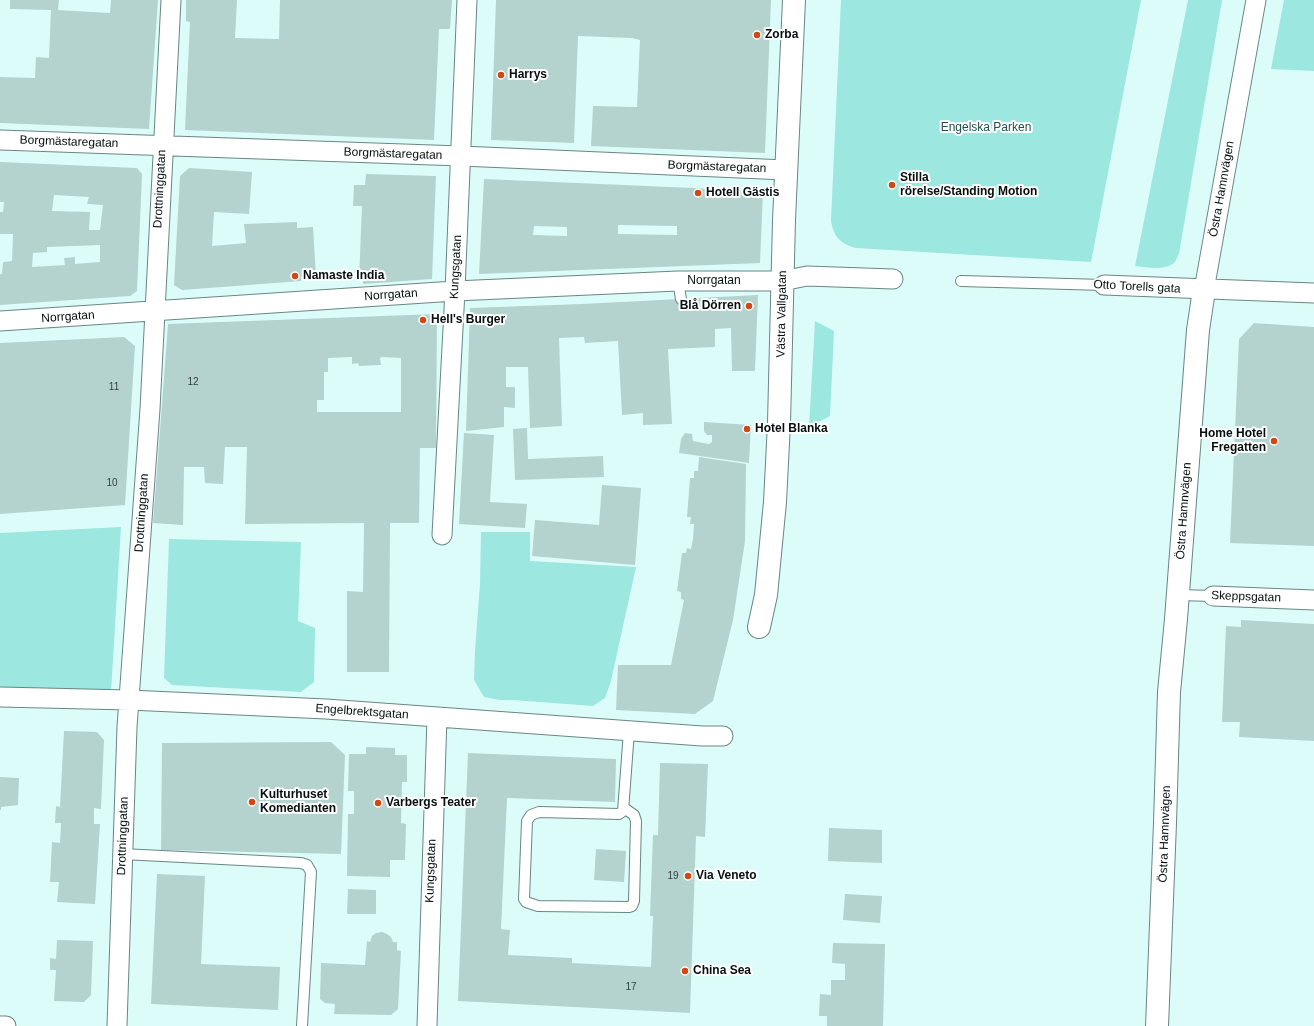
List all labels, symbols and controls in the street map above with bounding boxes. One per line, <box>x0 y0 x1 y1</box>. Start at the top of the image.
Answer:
place label: Zorba <box>765 28 798 42</box>
marker: Zorba <box>752 30 762 40</box>
place label: Harrys <box>509 68 547 82</box>
marker: Harrys <box>496 70 506 80</box>
park label: Engelska Parken <box>941 121 1031 135</box>
street label: Borgmästaregatan <box>19 133 119 151</box>
street label: Östra Hamnvägen <box>1206 140 1238 238</box>
street label: Borgmästaregatan <box>343 145 443 163</box>
street label: Drottninggatan <box>151 149 169 229</box>
street label: Borgmästaregatan <box>667 158 767 176</box>
place label: Stilla rörelse/Standing Motion <box>900 171 1037 199</box>
marker: Stilla rörelse/Standing Motion <box>887 180 897 190</box>
place label: Hotell Gästis <box>706 186 779 200</box>
marker: Hotell Gästis <box>693 188 703 198</box>
street label: Kungsgatan <box>447 235 465 299</box>
place label: Namaste India <box>303 269 384 283</box>
street label: Västra Vallgatan <box>774 270 790 358</box>
marker: Namaste India <box>290 271 300 281</box>
street label: Norrgatan <box>687 274 741 288</box>
street label: Otto Torells gata <box>1093 278 1181 296</box>
street label: Norrgatan <box>364 286 418 304</box>
place label: Blå Dörren <box>680 299 741 313</box>
marker: Blå Dörren <box>744 301 754 311</box>
street label: Norrgatan <box>41 308 95 326</box>
place label: Hell's Burger <box>431 313 505 327</box>
marker: Hell's Burger <box>418 315 428 325</box>
house number: 12 <box>187 376 199 388</box>
house number: 11 <box>109 381 119 393</box>
place label: Hotel Blanka <box>755 422 828 436</box>
marker: Hotel Blanka <box>742 424 752 434</box>
place label: Home Hotel Fregatten <box>1199 427 1266 455</box>
marker: Home Hotel Fregatten <box>1269 436 1279 446</box>
street label: Östra Hamnvägen <box>1173 462 1195 560</box>
street label: Drottninggatan <box>132 473 152 553</box>
house number: 10 <box>106 477 118 489</box>
street label: Skeppsgatan <box>1211 589 1281 605</box>
street label: Engelbrektsgatan <box>315 702 409 722</box>
street label: Östra Hamnvägen <box>1156 785 1174 883</box>
place label: Kulturhuset Komedianten <box>260 788 336 816</box>
street label: Drottninggatan <box>114 796 132 876</box>
place label: Varbergs Teater <box>386 796 476 810</box>
marker: Kulturhuset Komedianten <box>247 797 257 807</box>
marker: Varbergs Teater <box>373 798 383 808</box>
street label: Kungsgatan <box>423 839 439 903</box>
place label: Via Veneto <box>696 869 756 883</box>
house number: 19 <box>667 870 679 882</box>
marker: Via Veneto <box>683 871 693 881</box>
place label: China Sea <box>693 964 751 978</box>
marker: China Sea <box>680 966 690 976</box>
house number: 17 <box>625 981 637 993</box>

